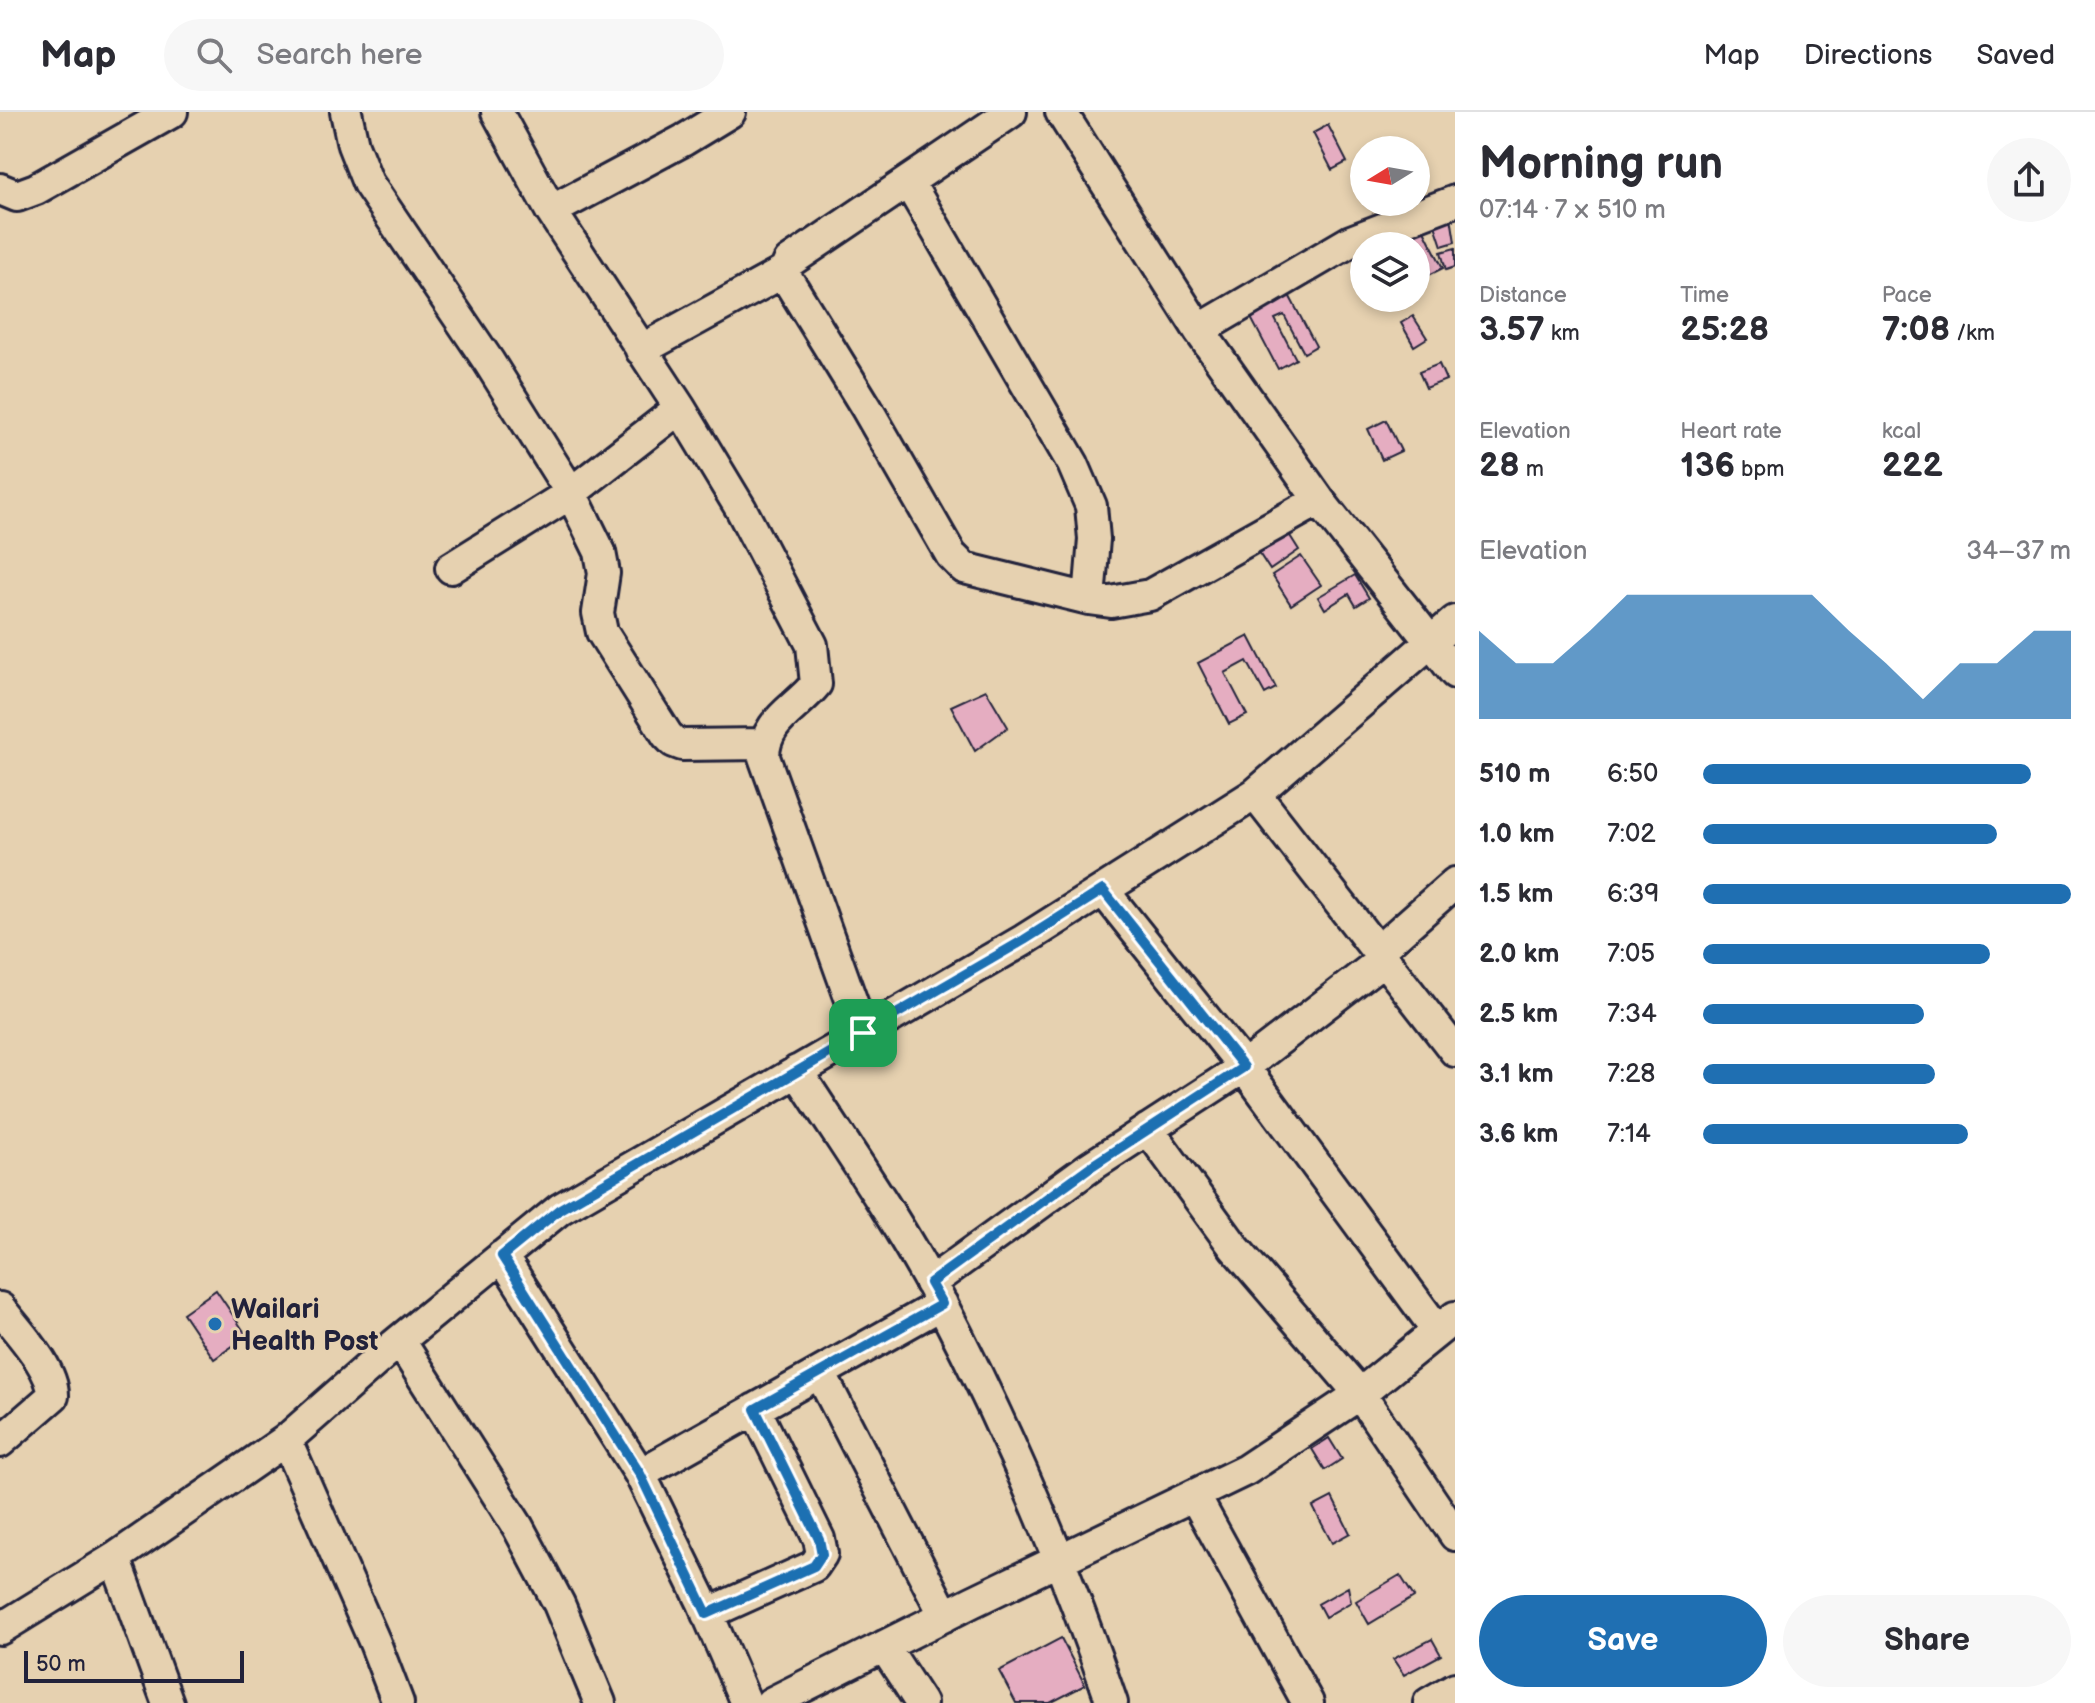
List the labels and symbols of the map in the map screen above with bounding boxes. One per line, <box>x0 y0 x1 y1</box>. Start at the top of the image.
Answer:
north arrow <box>1350 136 1430 216</box>
pin <box>829 999 897 1067</box>
place label: Wailari Health Post <box>231 1293 378 1358</box>
marker: Wailari Health Post <box>206 1315 224 1333</box>
scale bar <box>24 1647 244 1683</box>

